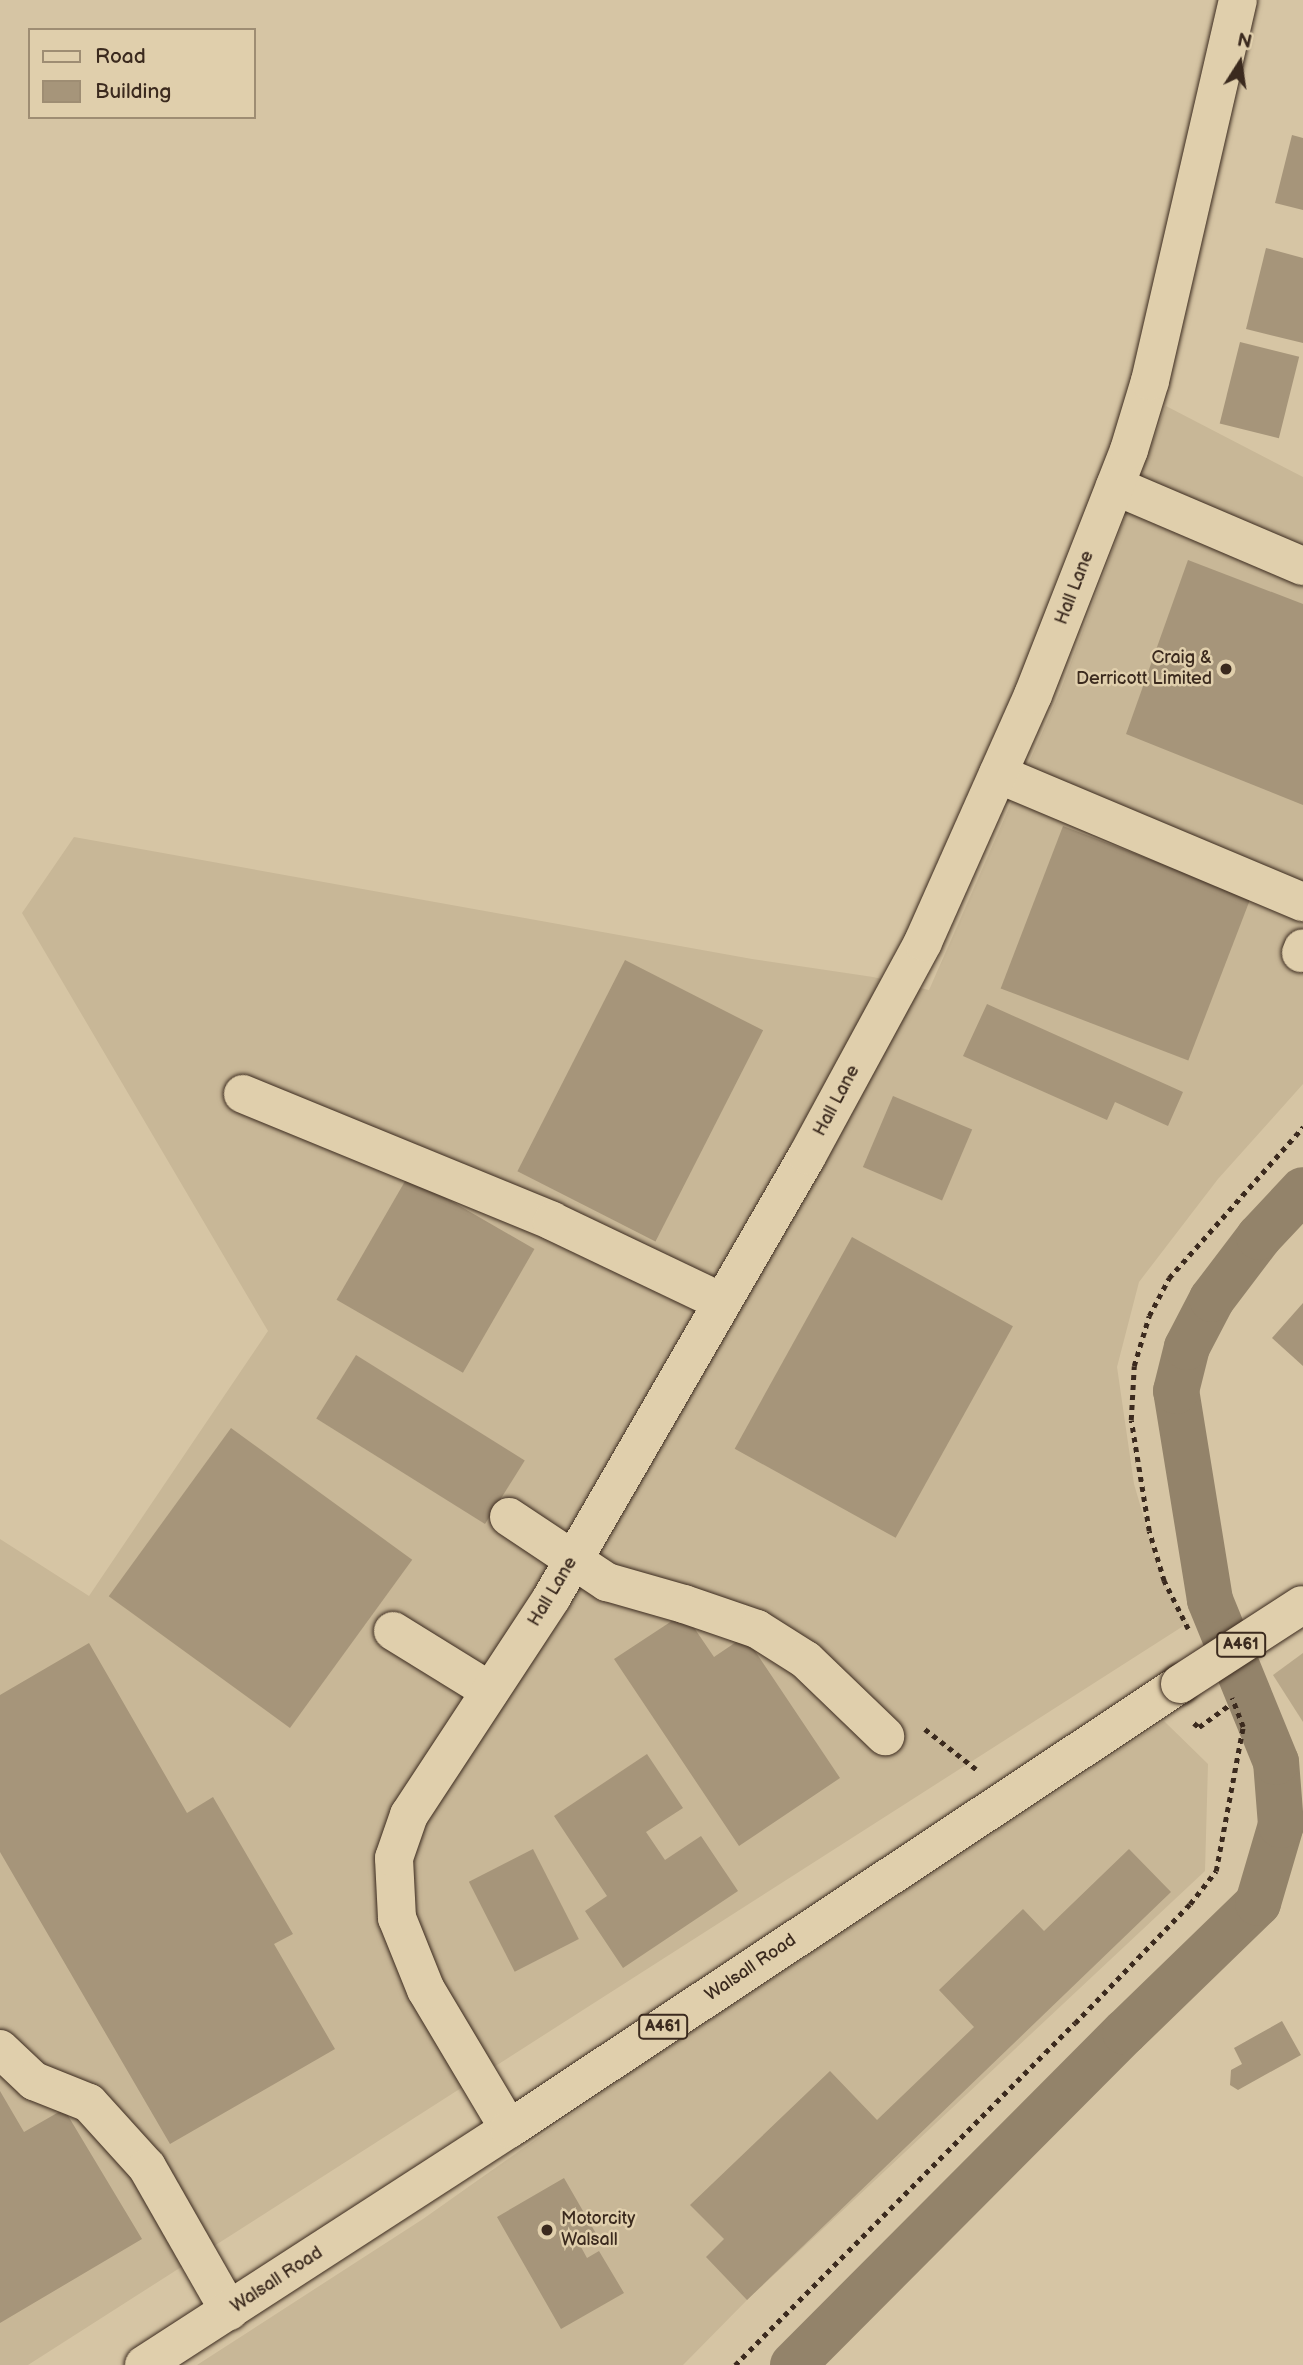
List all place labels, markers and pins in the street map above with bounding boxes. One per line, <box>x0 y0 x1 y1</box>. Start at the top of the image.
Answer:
place label: Craig & Derricott Limited <box>1076 648 1212 690</box>
marker: Craig & Derricott Limited <box>1218 661 1234 677</box>
place label: Motorcity Walsall <box>561 2209 635 2252</box>
marker: Motorcity Walsall <box>539 2222 555 2238</box>

